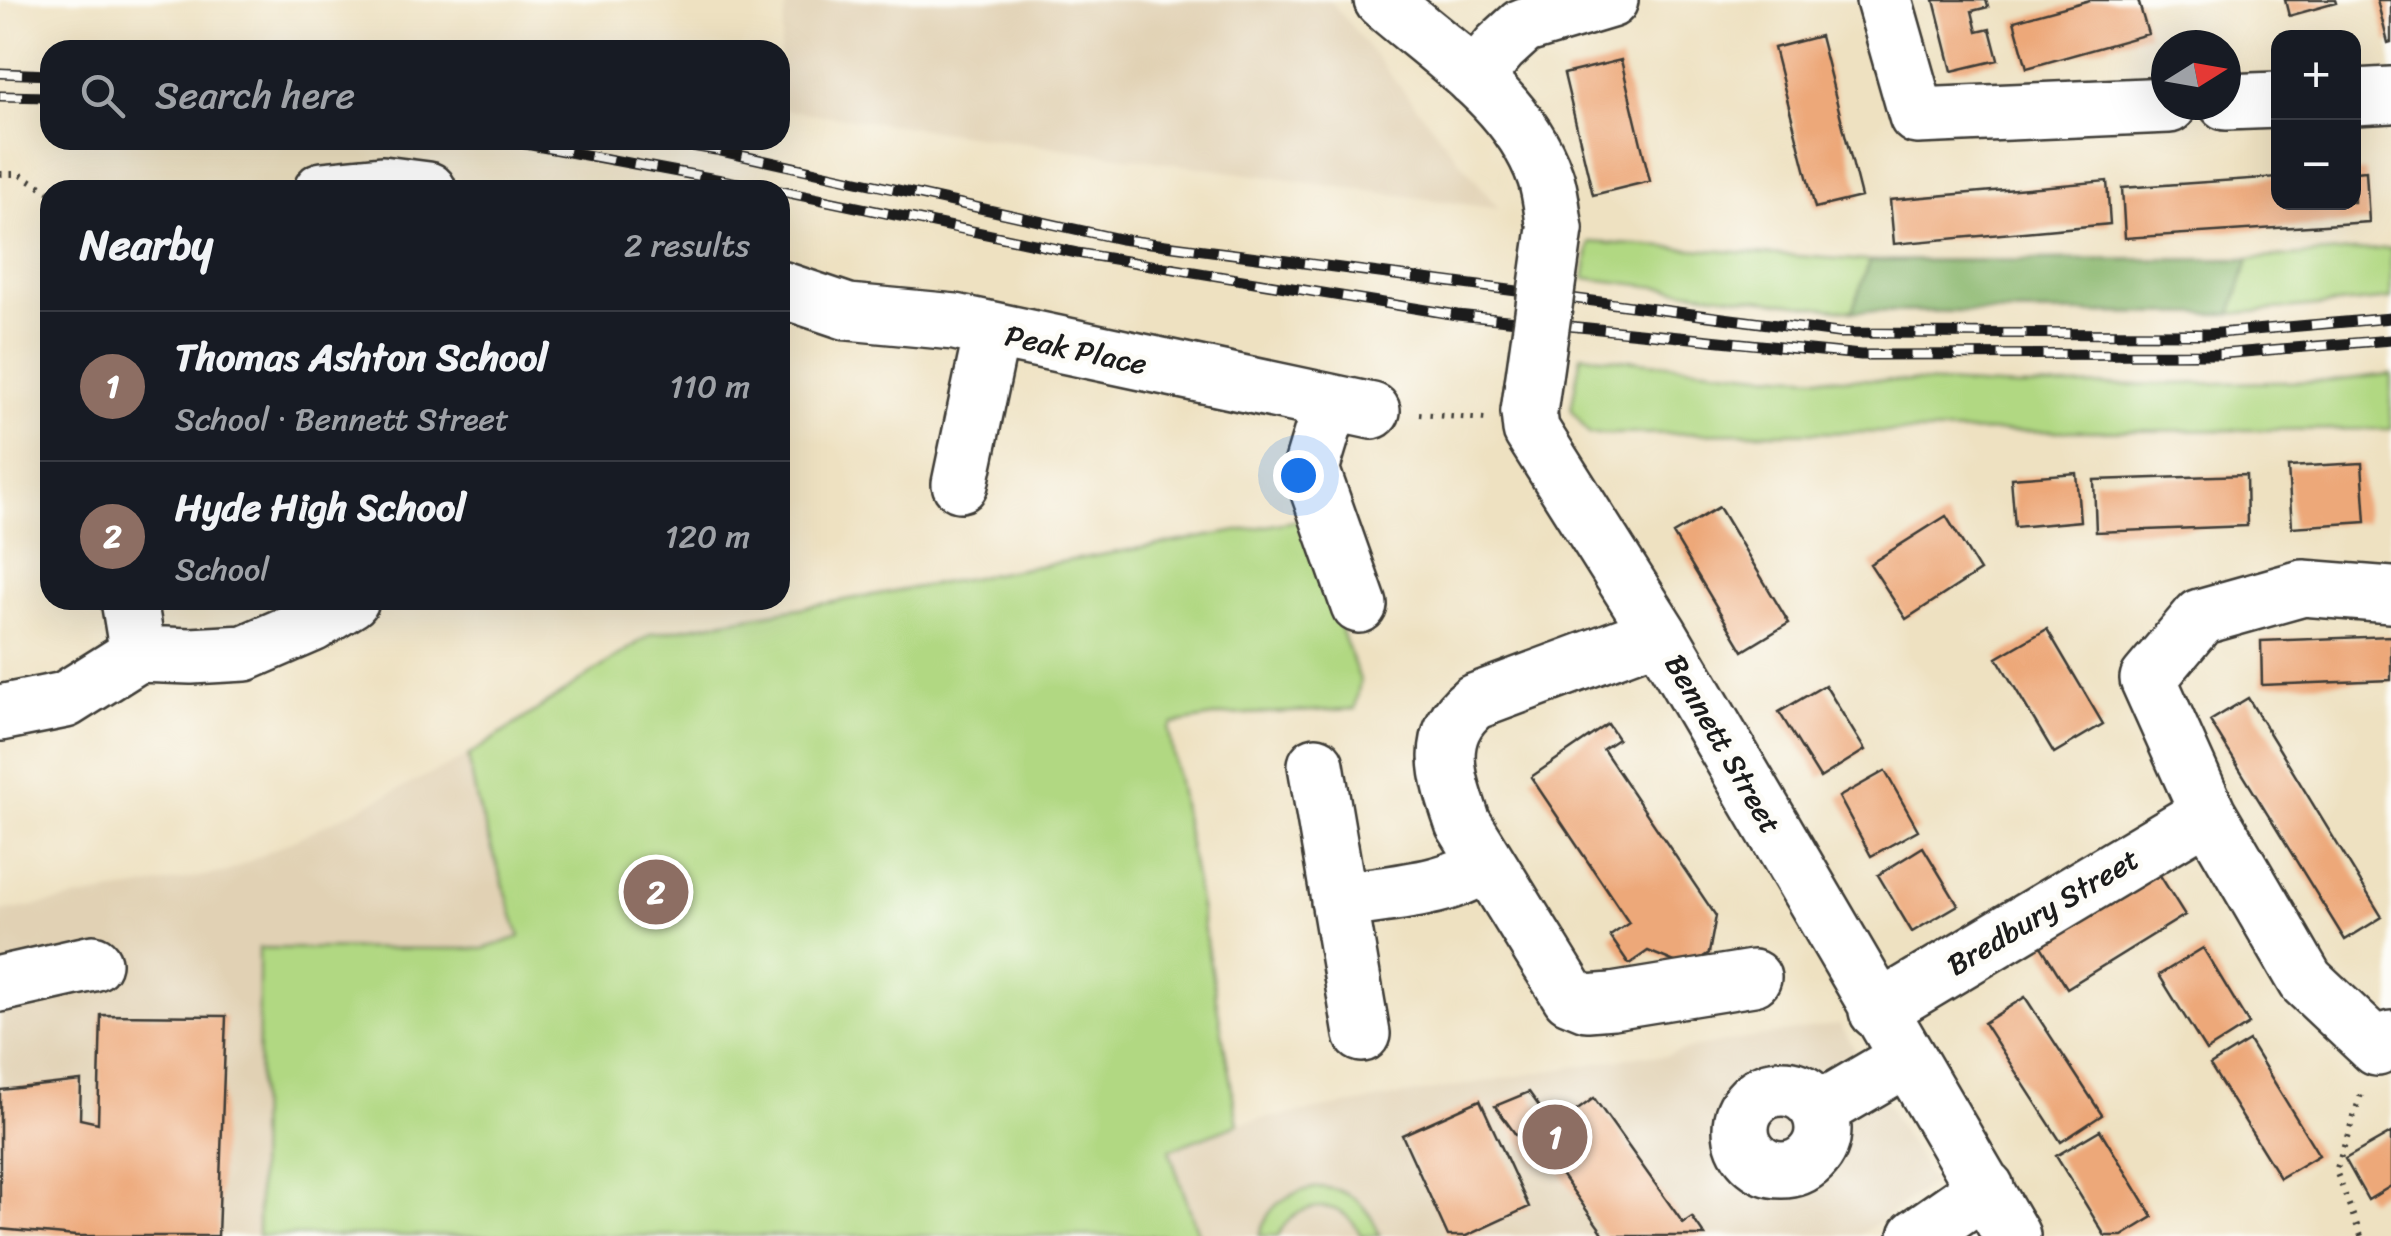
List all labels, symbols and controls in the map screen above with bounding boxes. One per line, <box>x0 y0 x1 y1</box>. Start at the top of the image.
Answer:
north arrow <box>2151 30 2241 120</box>
map controls <box>2271 30 2361 210</box>
button: + <box>2271 30 2361 120</box>
search box <box>40 40 790 150</box>
text: Search here <box>155 62 355 129</box>
icon: search <box>75 68 130 123</box>
button: − <box>2271 120 2361 210</box>
text: Nearby <box>80 208 213 282</box>
text: 2 results <box>624 217 750 274</box>
street label: Peak Place <box>1000 309 1152 391</box>
text: Thomas Ashton School <box>175 324 548 391</box>
text: 1 <box>106 358 119 415</box>
text: 110 m <box>669 358 750 415</box>
text: School · Bennett Street <box>175 391 509 448</box>
your location <box>1273 450 1324 501</box>
text: Hyde High School <box>175 474 466 541</box>
text: 2 <box>103 508 122 565</box>
text: 120 m <box>665 508 750 565</box>
text: School <box>175 541 269 598</box>
street label: Bennett Street <box>1649 643 1797 845</box>
street label: Bredbury Street <box>1936 833 2150 991</box>
pin: 2 <box>624 854 688 930</box>
pin: 1 <box>1522 1100 1588 1174</box>

